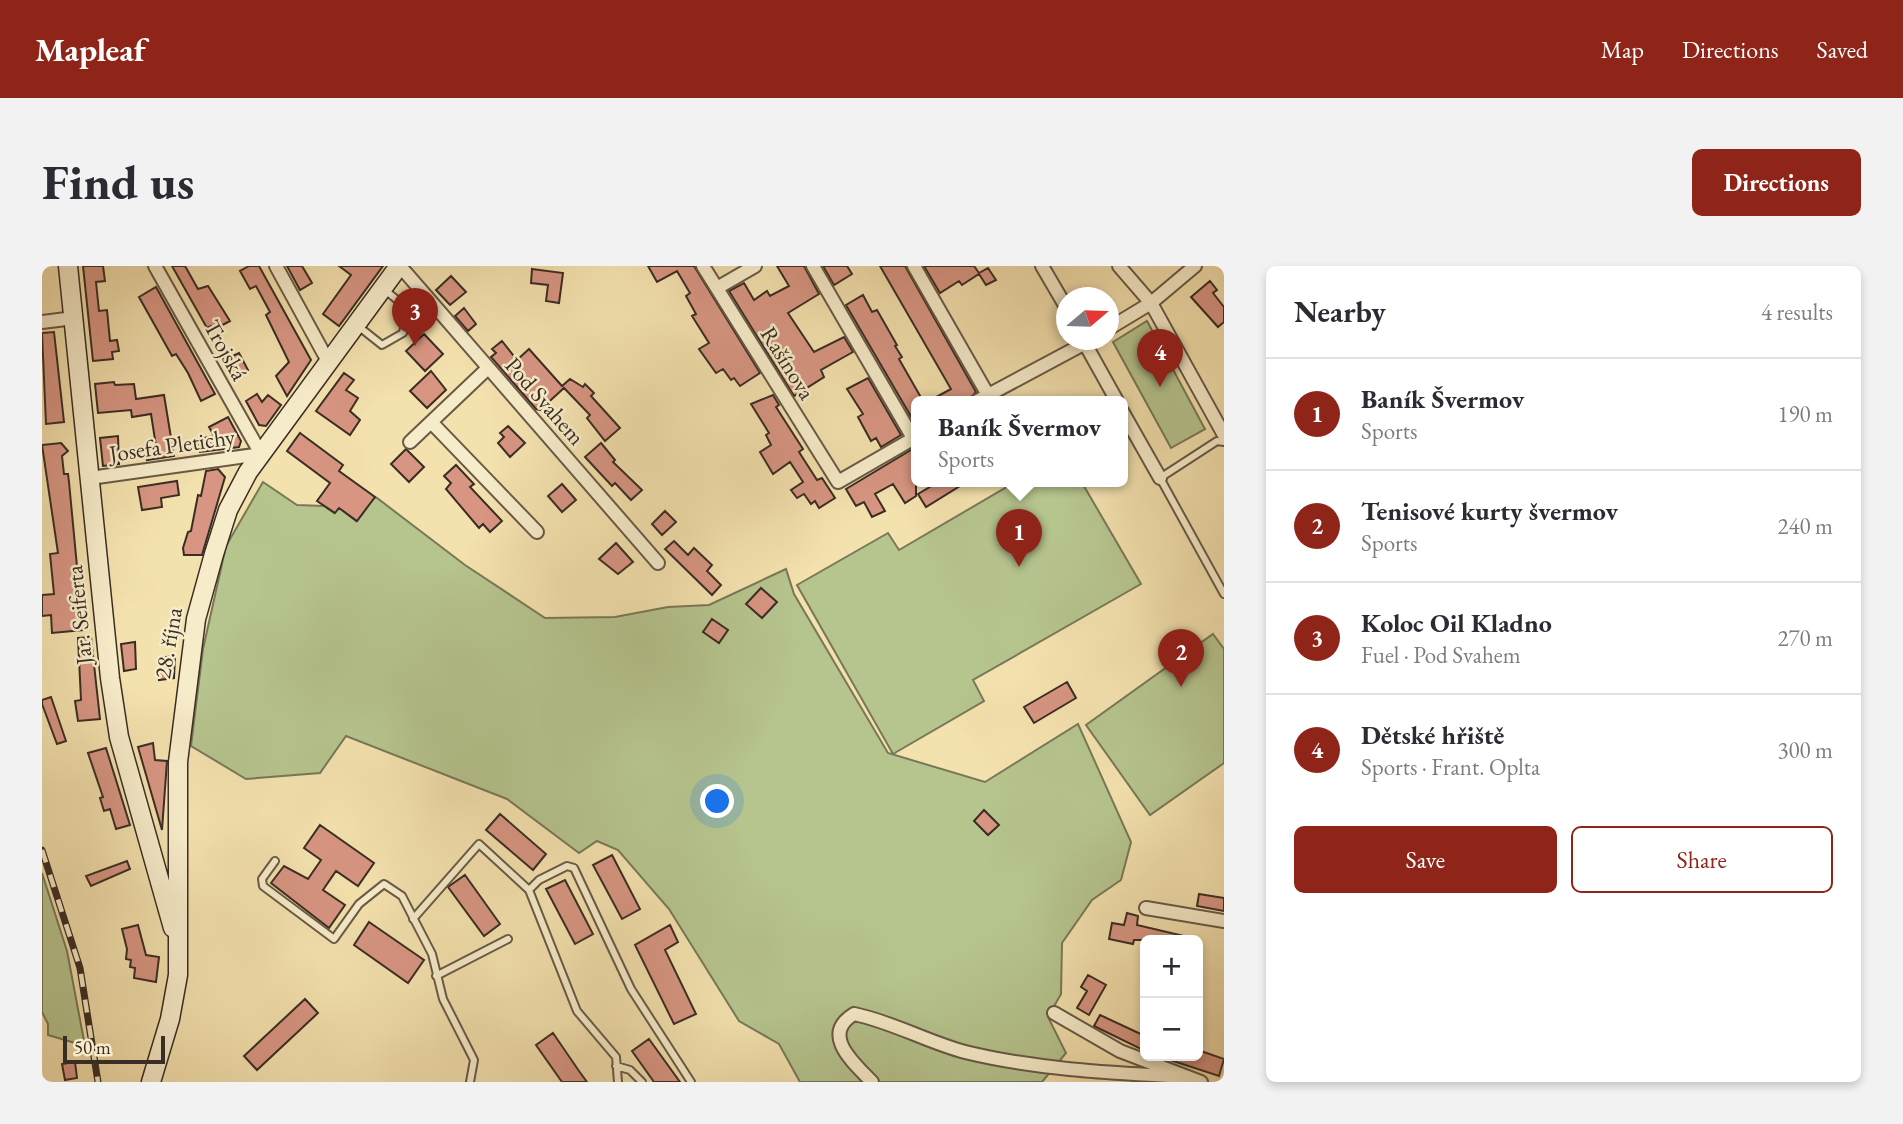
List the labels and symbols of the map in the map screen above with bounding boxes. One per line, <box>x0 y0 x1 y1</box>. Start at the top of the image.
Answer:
north arrow <box>1056 287 1119 350</box>
pin: 3 <box>392 288 438 346</box>
street label: Trojská <box>197 314 255 386</box>
street label: Rašínova <box>754 321 823 406</box>
pin: 4 <box>1137 329 1183 387</box>
street label: Pod Svahem <box>498 351 592 451</box>
street label: Josefa Pletichy <box>105 421 238 469</box>
pin: 1 <box>996 509 1042 567</box>
street label: Jar. Seiferta <box>59 563 99 668</box>
street label: 28. října <box>147 604 189 681</box>
pin: 2 <box>1158 629 1204 687</box>
your location <box>700 784 734 818</box>
scale bar <box>63 1033 164 1065</box>

